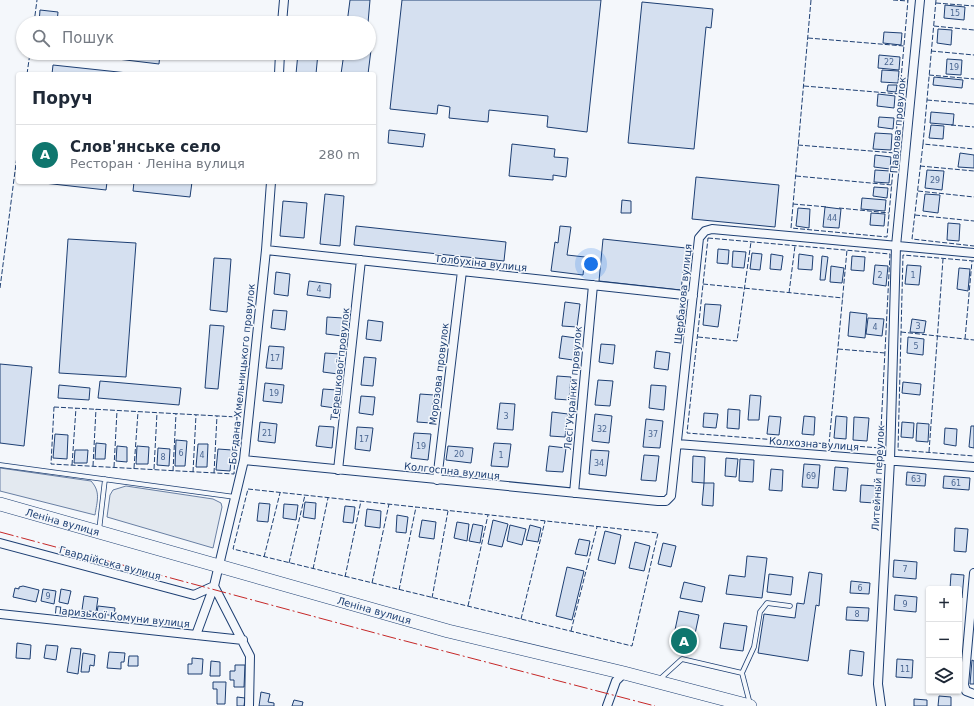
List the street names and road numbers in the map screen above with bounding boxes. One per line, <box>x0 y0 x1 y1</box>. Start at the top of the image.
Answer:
street label: Павлова провулок <box>888 76 908 174</box>
street label: Щербакова вулиця <box>672 243 694 345</box>
street label: Толбухіна вулиця <box>433 253 528 273</box>
street label: Богдана Хмельницького провулок <box>227 283 257 465</box>
street label: Терешкової провулок <box>328 307 351 422</box>
street label: Морозова провулок <box>427 322 451 426</box>
street label: Лесі Українки провулок <box>562 326 584 450</box>
street label: Литейный переулок <box>870 425 886 531</box>
street label: Колхозна вулиця <box>769 435 859 453</box>
street label: Колгоспна вулиця <box>403 460 501 482</box>
street label: Леніна вулиця <box>24 506 101 537</box>
street label: Гвардійська вулиця <box>58 544 162 582</box>
street label: Леніна вулиця <box>336 594 413 626</box>
street label: Паризької Комуни вулиця <box>54 604 190 630</box>

